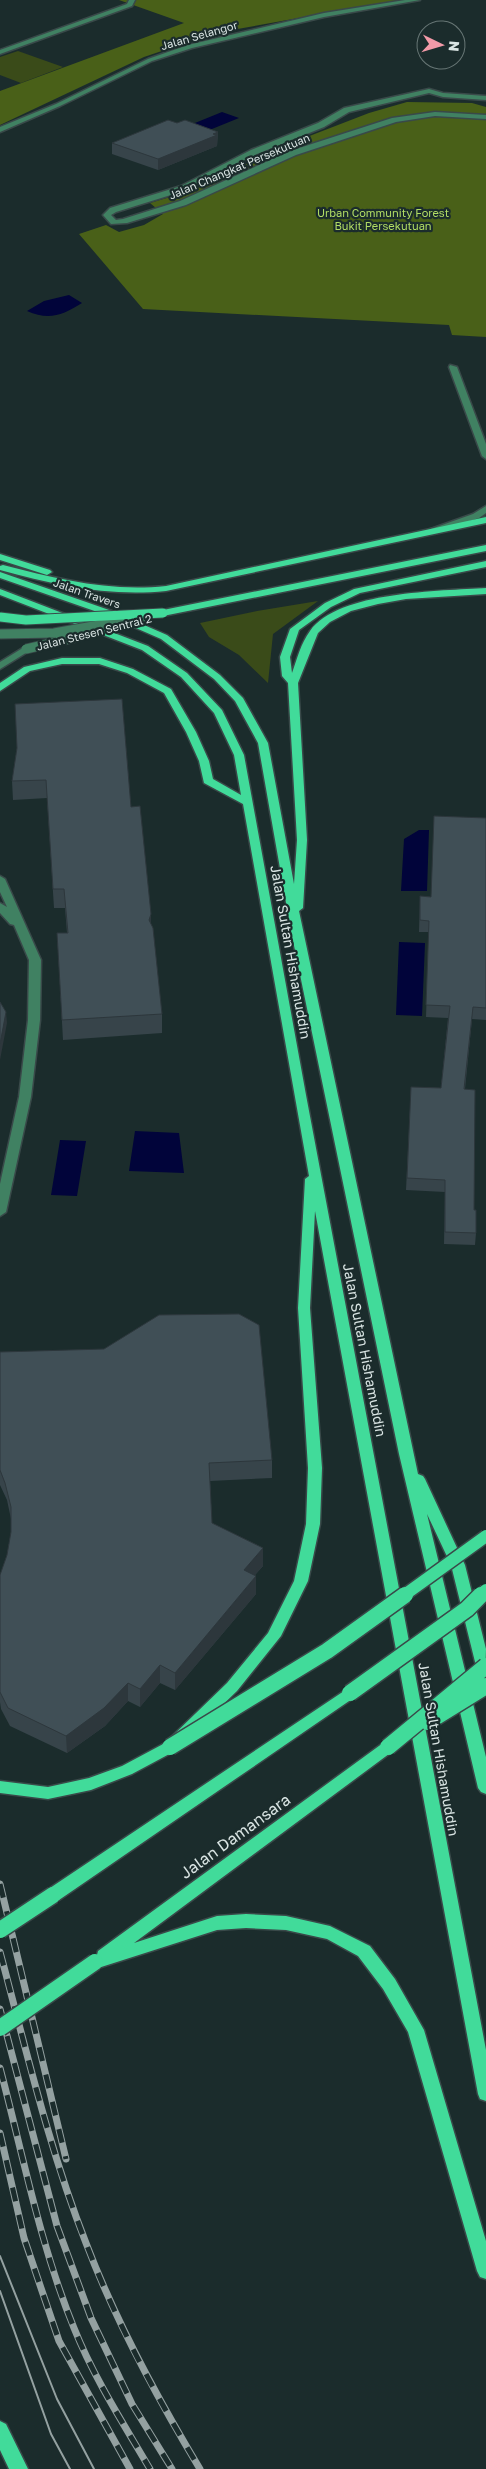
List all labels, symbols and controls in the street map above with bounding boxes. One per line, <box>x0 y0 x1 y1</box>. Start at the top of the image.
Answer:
street label: Jalan Selangor <box>159 18 240 52</box>
north arrow <box>416 20 466 70</box>
text: N <box>446 40 463 52</box>
street label: Jalan Changkat Persekutuan <box>167 130 311 202</box>
park label: Urban Community Forest Bukit Persekutuan <box>317 206 449 232</box>
street label: Jalan Travers <box>52 575 122 611</box>
street label: Jalan Stesen Sentral 2 <box>35 611 153 653</box>
street label: Jalan Sultan Hishamuddin <box>267 864 315 1040</box>
street label: Jalan Sultan Hishamuddin <box>340 1262 390 1438</box>
street label: Jalan Sultan Hishamuddin <box>415 1661 463 1837</box>
street label: Jalan Damansara <box>176 1789 294 1883</box>

